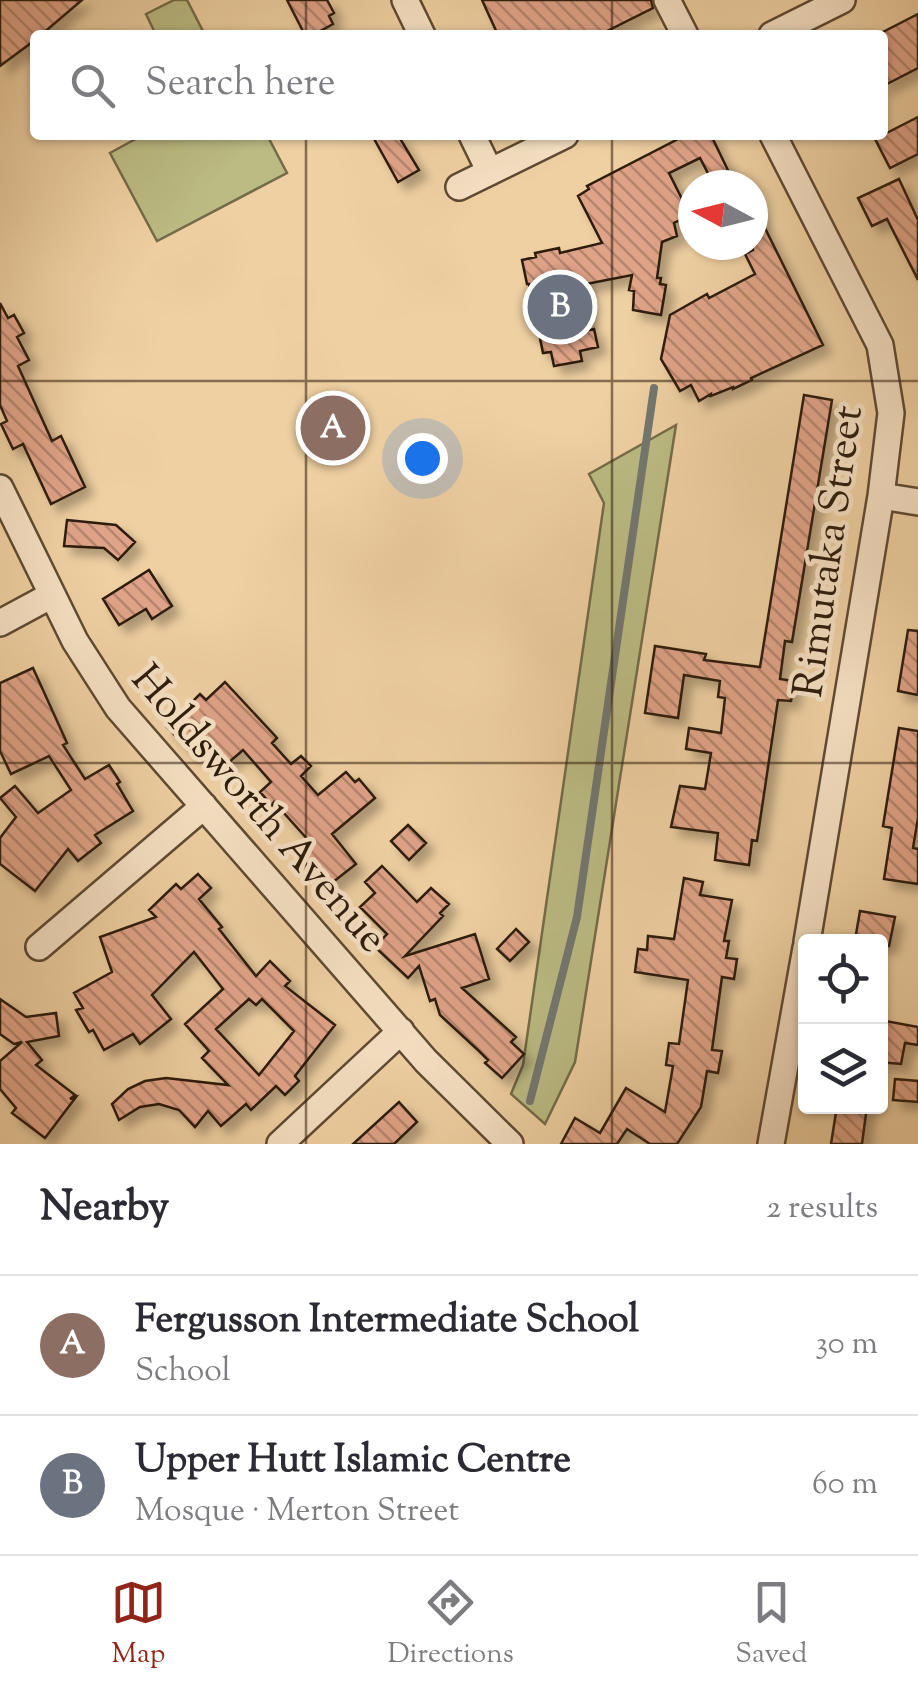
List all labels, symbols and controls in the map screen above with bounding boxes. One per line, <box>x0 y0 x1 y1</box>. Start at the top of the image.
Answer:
search box <box>30 30 888 140</box>
icon: search <box>65 58 120 113</box>
text: Search here <box>145 58 336 112</box>
north arrow <box>678 170 768 260</box>
pin: B <box>528 270 592 344</box>
pin: A <box>300 390 366 466</box>
street label: Rimutaka Street <box>781 402 881 701</box>
your location <box>397 433 448 484</box>
street label: Holdsworth Avenue <box>115 653 400 968</box>
map controls <box>798 934 888 1114</box>
button: locate <box>798 934 888 1024</box>
button: layers <box>798 1024 888 1114</box>
text: Nearby <box>40 1179 169 1239</box>
text: 2 results <box>766 1186 878 1232</box>
text: Fergusson Intermediate School <box>135 1295 639 1349</box>
text: A <box>60 1322 85 1368</box>
text: 30 m <box>815 1322 878 1368</box>
text: School <box>135 1349 231 1395</box>
text: Upper Hutt Islamic Centre <box>135 1435 571 1489</box>
text: B <box>62 1462 83 1508</box>
text: 60 m <box>812 1462 878 1508</box>
text: Mosque · Merton Street <box>135 1489 459 1535</box>
tab: Map <box>111 1575 166 1675</box>
tab: Directions <box>387 1575 514 1675</box>
tab: Saved <box>735 1575 807 1675</box>

